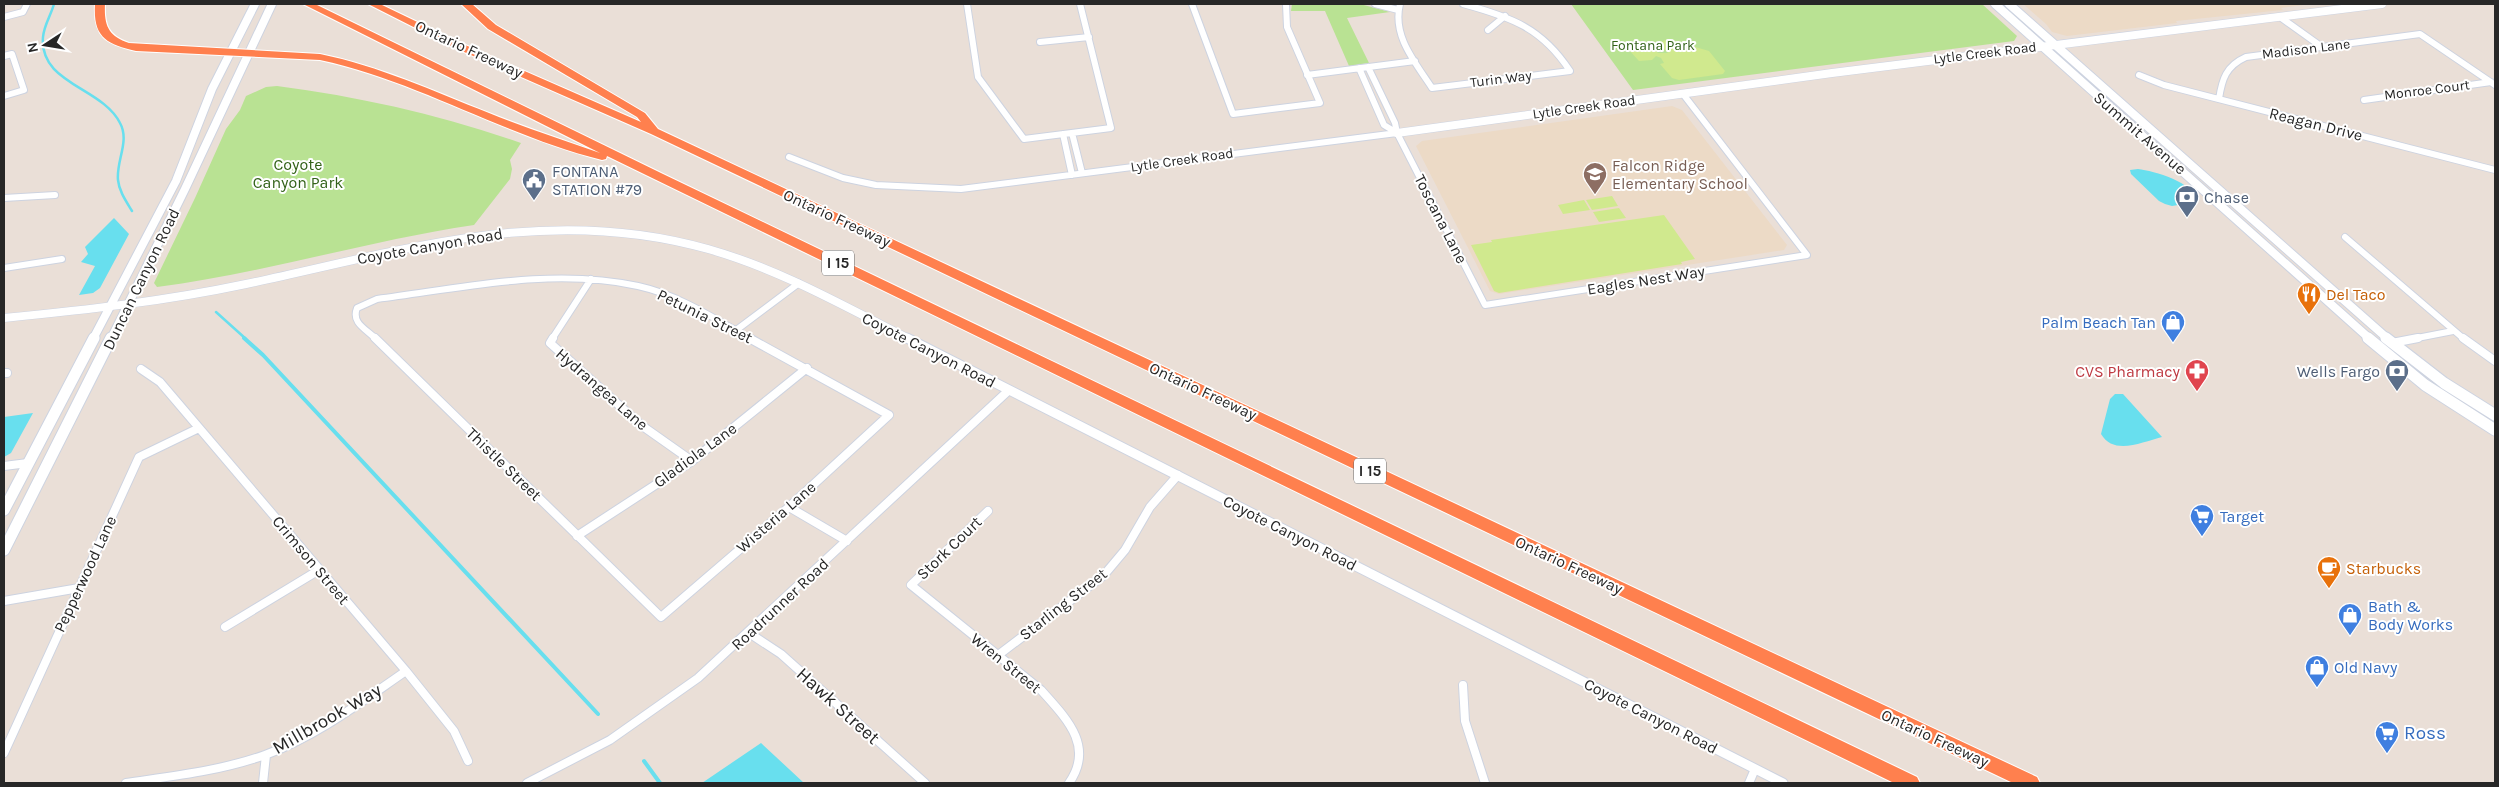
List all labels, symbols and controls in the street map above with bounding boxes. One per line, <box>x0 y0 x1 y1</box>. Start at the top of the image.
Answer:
street label: Ontario Freeway <box>412 16 526 82</box>
north arrow <box>20 20 70 70</box>
street label: Madison Lane <box>2261 35 2351 63</box>
park label: Fontana Park <box>1611 37 1695 54</box>
street label: Lytle Creek Road <box>1932 38 2038 68</box>
text: N <box>23 41 42 54</box>
street label: Turin Way <box>1469 67 1533 91</box>
street label: Monroe Court <box>2383 76 2471 104</box>
street label: Summit Avenue <box>2090 88 2190 178</box>
street label: Lytle Creek Road <box>1531 91 1637 123</box>
street label: Reagan Drive <box>2267 103 2365 145</box>
street label: Lytle Creek Road <box>1129 144 1235 176</box>
park label: Coyote Canyon Park <box>253 155 343 192</box>
place label: Falcon Ridge Elementary School <box>1612 156 1748 193</box>
school or university icon: Falcon Ridge Elementary School <box>1582 161 1608 195</box>
place label: FONTANA STATION #79 <box>552 162 642 199</box>
public building icon: FONTANA STATION #79 <box>521 167 547 201</box>
street label: Toscana Lane <box>1410 171 1472 267</box>
bank icon: Chase <box>2174 184 2200 218</box>
street label: Ontario Freeway <box>780 185 894 251</box>
place label: Chase <box>2204 188 2249 207</box>
street label: Duncan Canyon Road <box>98 205 184 353</box>
street label: Coyote Canyon Road <box>356 224 504 268</box>
road number: I 15 <box>822 250 854 276</box>
street label: Eagles Nest Way <box>1586 261 1707 299</box>
restaurant icon: Del Taco <box>2296 281 2322 315</box>
street label: Petunia Street <box>654 285 756 347</box>
place label: Del Taco <box>2326 285 2385 304</box>
street label: Coyote Canyon Road <box>859 308 999 392</box>
shop icon: Palm Beach Tan <box>2160 309 2186 343</box>
place label: Palm Beach Tan <box>2041 313 2156 332</box>
street label: Hydrangea Lane <box>552 344 652 434</box>
street label: Ontario Freeway <box>1146 358 1260 424</box>
pharmacy icon: CVS Pharmacy <box>2184 358 2210 392</box>
bank icon: Wells Fargo <box>2384 358 2410 392</box>
place label: CVS Pharmacy <box>2075 362 2181 381</box>
place label: Wells Fargo <box>2297 362 2380 381</box>
street label: Gladiola Lane <box>650 419 740 491</box>
street label: Thistle Street <box>462 423 546 505</box>
road number: I 15 <box>1354 458 1386 484</box>
street label: Wisteria Lane <box>732 477 820 557</box>
street label: Coyote Canyon Road <box>1220 491 1360 575</box>
supermarket icon: Target <box>2189 503 2215 537</box>
place label: Target <box>2220 507 2264 526</box>
street label: Crimson Street <box>268 512 354 608</box>
street label: Stork Court <box>913 512 985 584</box>
street label: Pepperwood Lane <box>50 513 120 635</box>
street label: Ontario Freeway <box>1512 532 1626 598</box>
street label: Roadrunner Road <box>727 554 833 654</box>
cafe icon: Starbucks <box>2316 555 2342 589</box>
place label: Starbucks <box>2346 559 2421 578</box>
street label: Starling Street <box>1015 564 1111 644</box>
place label: Bath & Body Works <box>2368 597 2453 634</box>
shop icon: Bath & Body Works <box>2337 602 2363 636</box>
street label: Wren Street <box>967 629 1045 697</box>
shop icon: Old Navy <box>2304 654 2330 688</box>
place label: Old Navy <box>2334 658 2398 677</box>
street label: Hawk Street <box>792 663 884 749</box>
street label: Coyote Canyon Road <box>1581 674 1721 758</box>
street label: Millbrook Way <box>269 679 386 759</box>
street label: Ontario Freeway <box>1878 705 1992 771</box>
supermarket icon: Ross <box>2374 720 2400 754</box>
place label: Ross <box>2404 722 2446 744</box>

